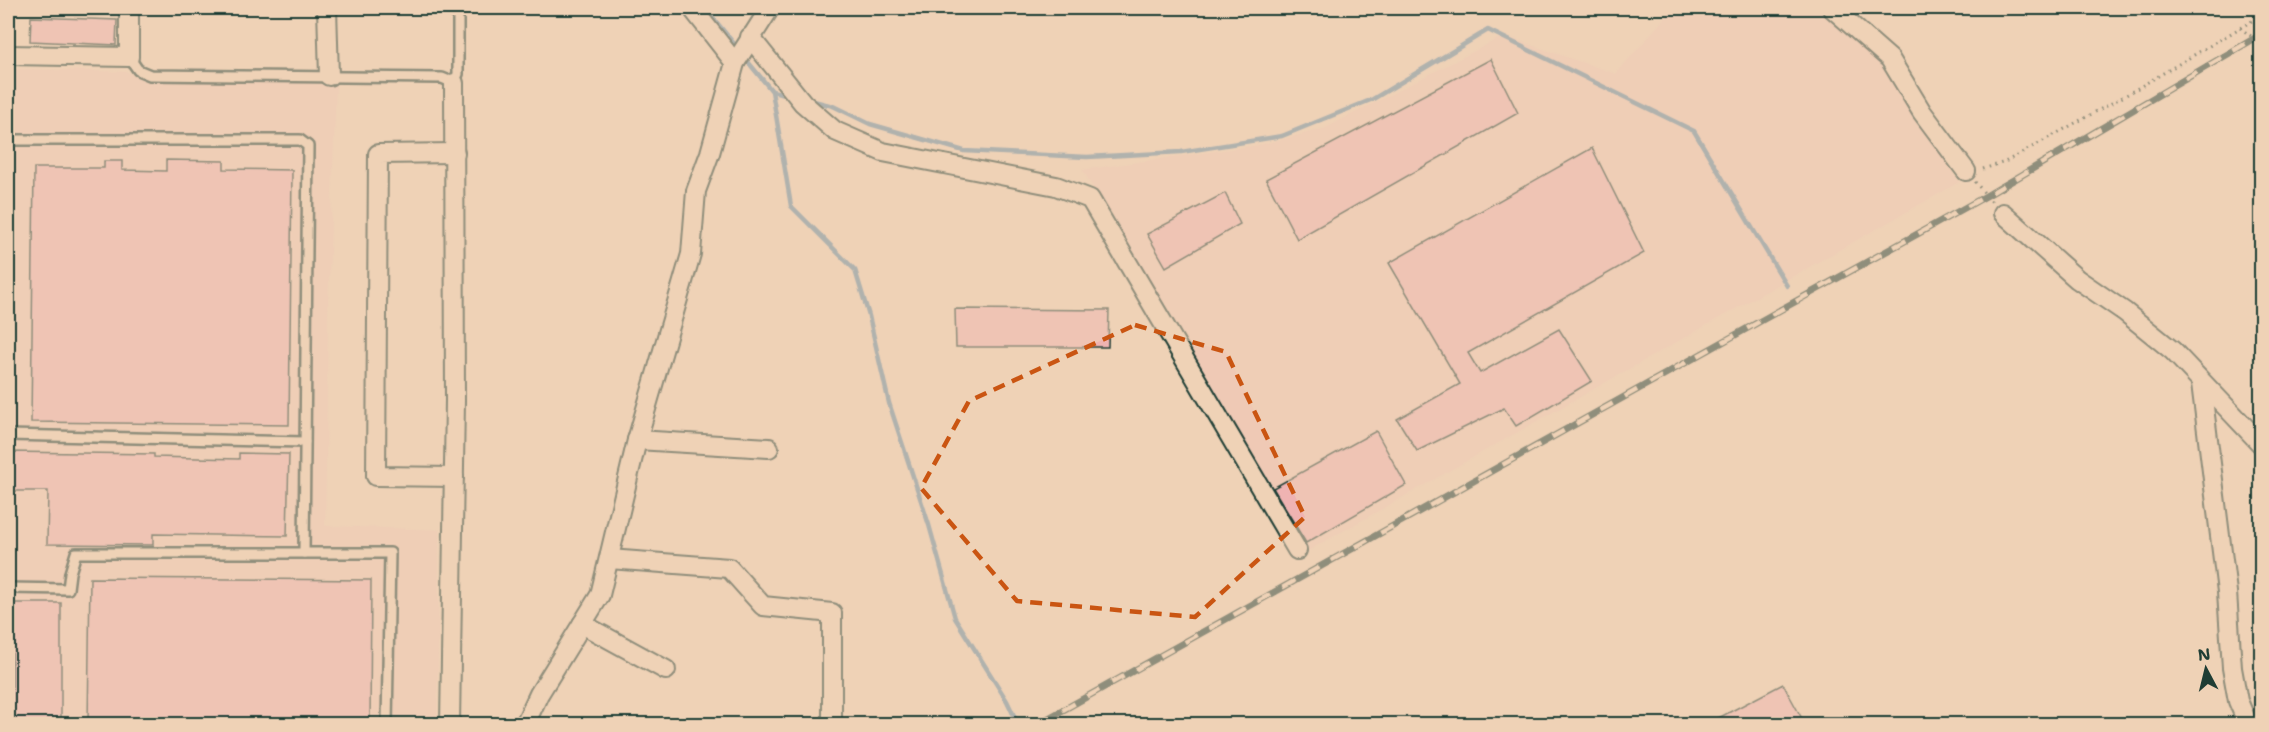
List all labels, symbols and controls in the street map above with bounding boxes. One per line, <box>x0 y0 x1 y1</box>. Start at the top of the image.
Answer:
north arrow <box>2176 639 2236 699</box>
text: N <box>2197 643 2212 666</box>

